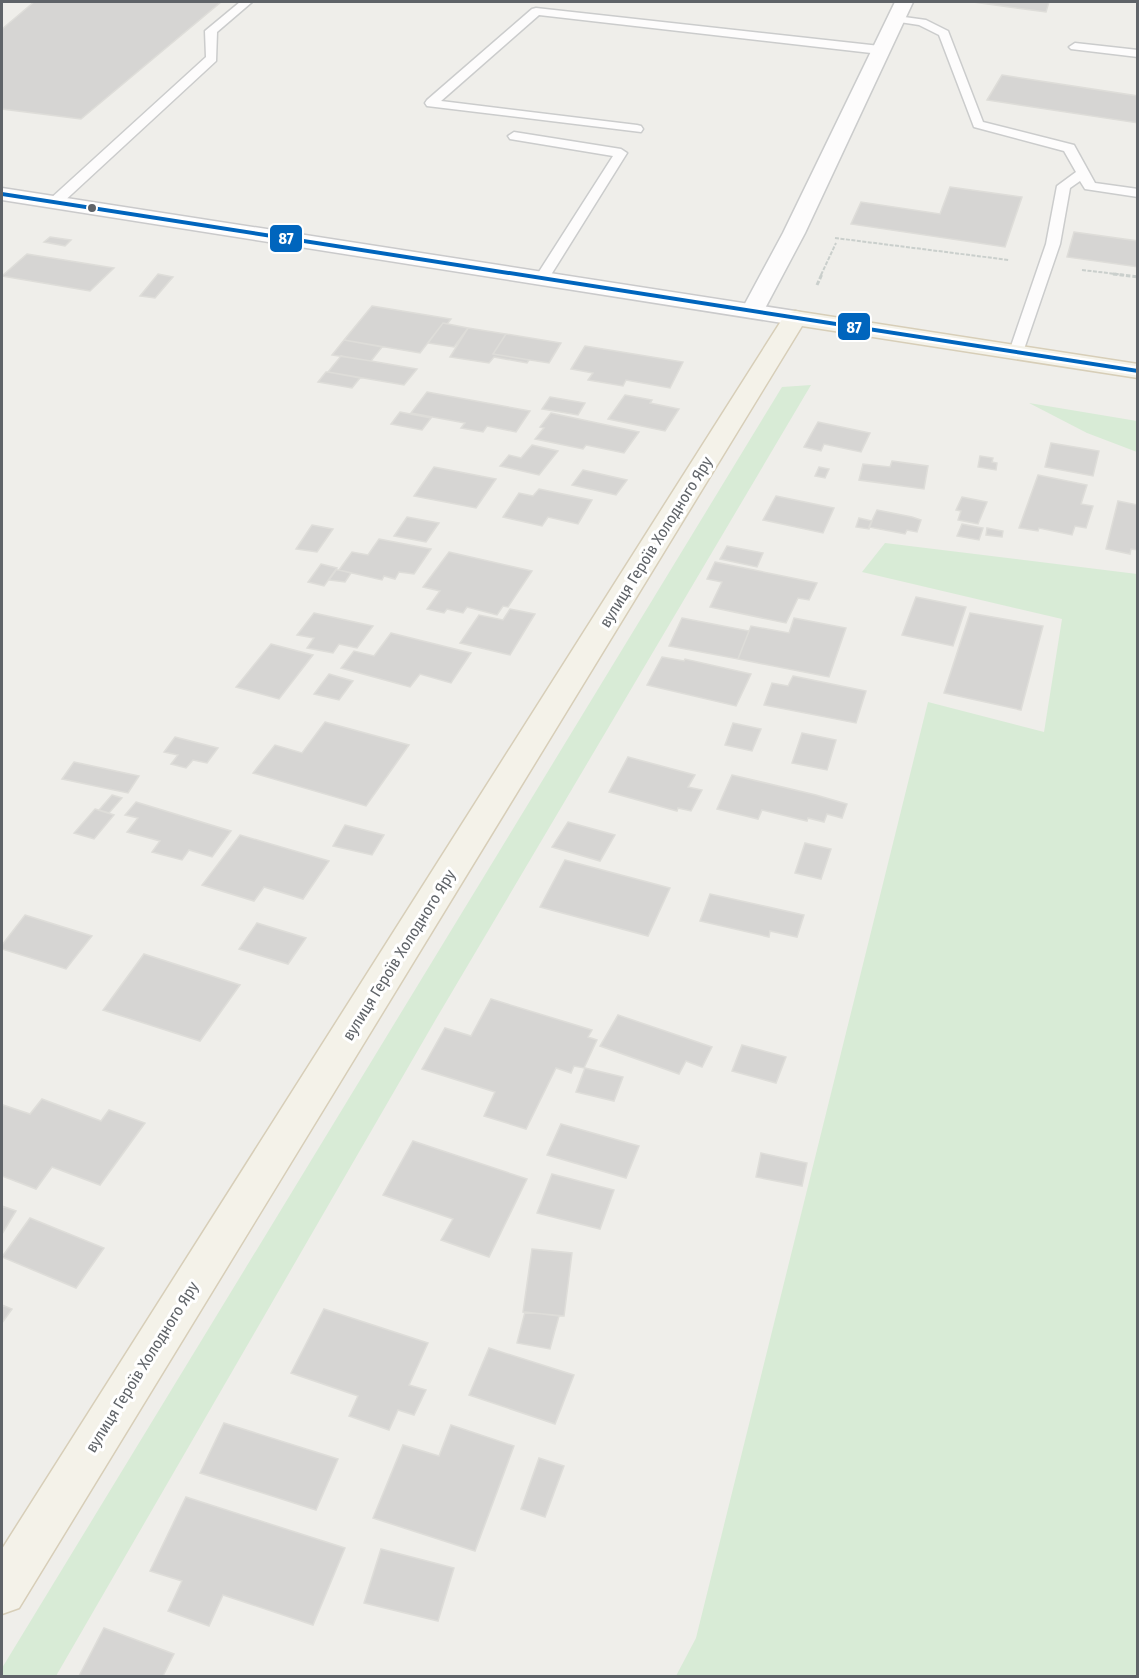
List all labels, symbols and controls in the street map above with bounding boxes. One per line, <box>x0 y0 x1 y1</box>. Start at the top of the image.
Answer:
unlabelled marker <box>86 202 98 214</box>
line badge: 87 <box>269 224 303 253</box>
text: 87 <box>278 229 294 248</box>
line badge: 87 <box>837 312 871 341</box>
text: 87 <box>846 318 862 337</box>
street label: вулиця Героїв Холодного Яру <box>596 452 717 631</box>
street label: вулиця Героїв Холодного Яру <box>339 865 460 1044</box>
street label: вулиця Героїв Холодного Яру <box>82 1277 203 1456</box>

